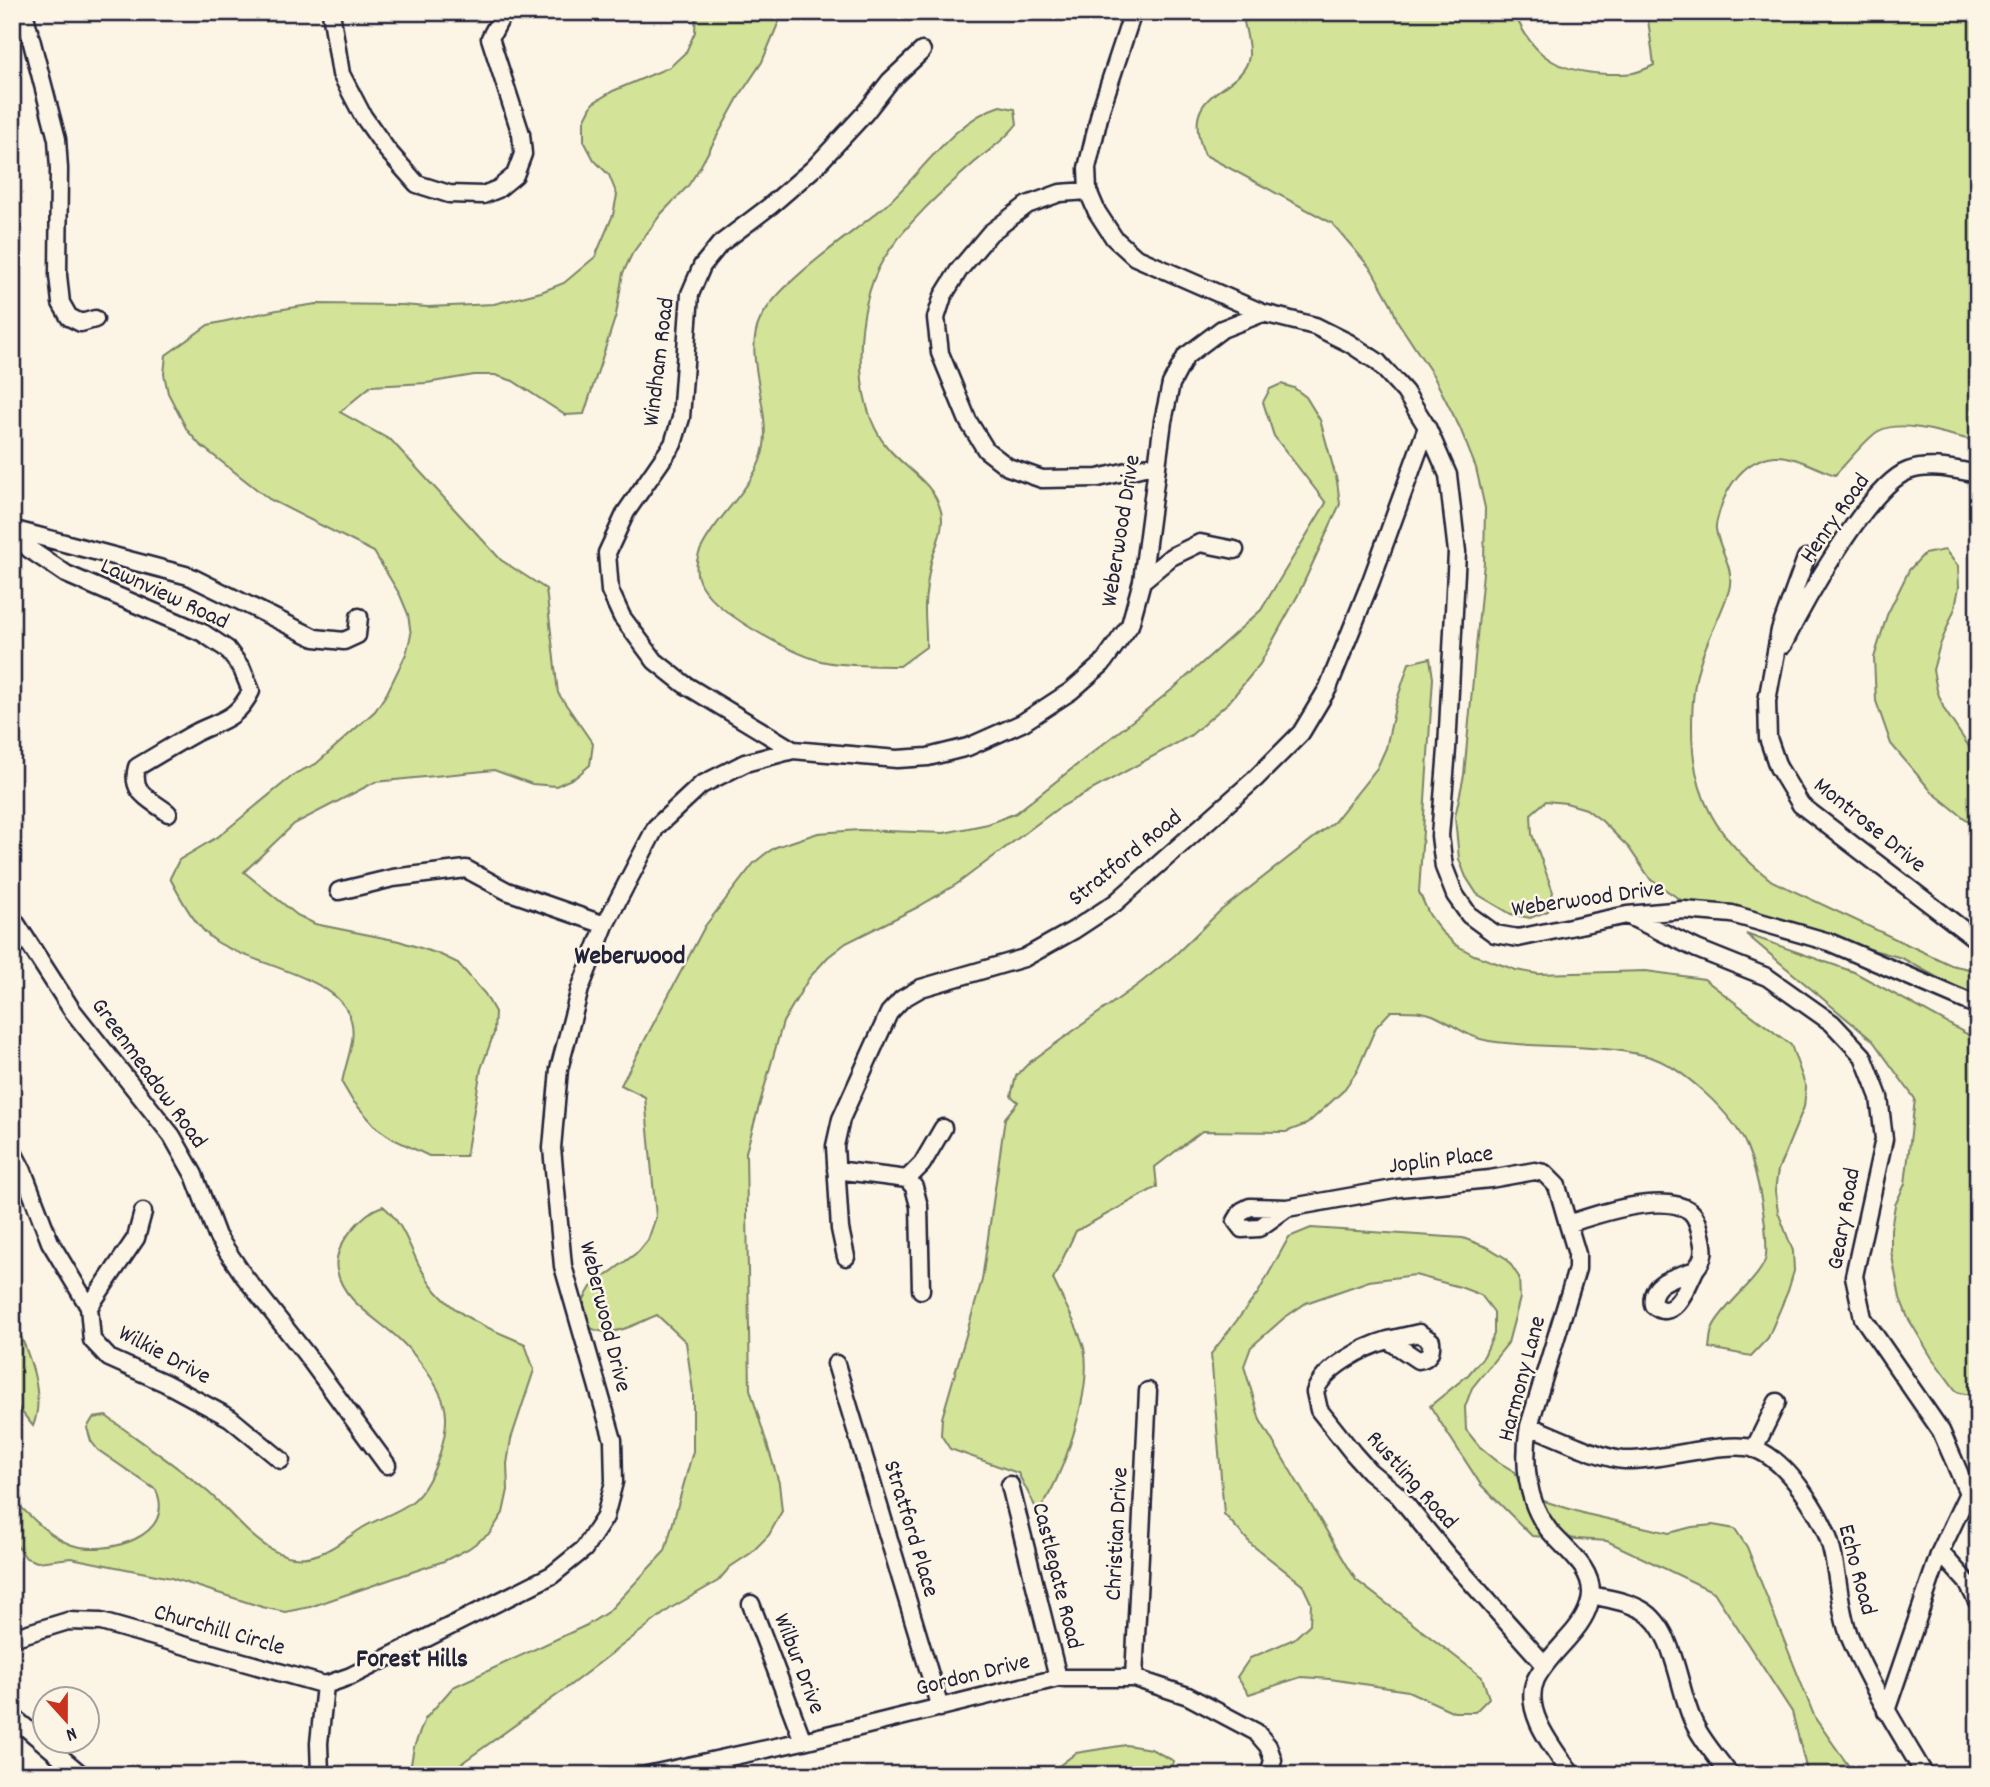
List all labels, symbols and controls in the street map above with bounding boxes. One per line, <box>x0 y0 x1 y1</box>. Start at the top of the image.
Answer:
street label: Windham Road <box>635 296 685 428</box>
street label: Weberwood Drive <box>1093 452 1151 610</box>
street label: Henry Road <box>1793 467 1879 571</box>
street label: Lawnview Road <box>94 550 234 640</box>
street label: Montrose Drive <box>1805 770 1933 882</box>
street label: Stratford Road <box>1062 802 1190 916</box>
street label: Weberwood Drive <box>1509 872 1667 928</box>
district label: Weberwood <box>575 939 685 976</box>
street label: Greenmeadow Road <box>82 991 214 1157</box>
street label: Joplin Place <box>1387 1138 1495 1184</box>
street label: Geary Road <box>1819 1165 1871 1273</box>
street label: Weberwood Drive <box>569 1238 639 1396</box>
street label: Harmony Lane <box>1490 1312 1556 1446</box>
street label: Wilkie Drive <box>112 1317 216 1395</box>
street label: Rustling Road <box>1357 1424 1465 1538</box>
street label: Stratford Place <box>873 1456 947 1602</box>
street label: Christian Drive <box>1098 1466 1138 1602</box>
street label: Castlegate Road <box>1021 1499 1091 1653</box>
street label: Echo Road <box>1828 1521 1884 1619</box>
street label: Churchill Circle <box>149 1596 289 1666</box>
street label: Wilbur Drive <box>763 1609 833 1719</box>
district label: Forest Hills <box>356 1642 468 1679</box>
street label: Gordon Drive <box>912 1645 1034 1707</box>
north arrow <box>32 1686 102 1756</box>
text: N <box>62 1718 80 1747</box>

